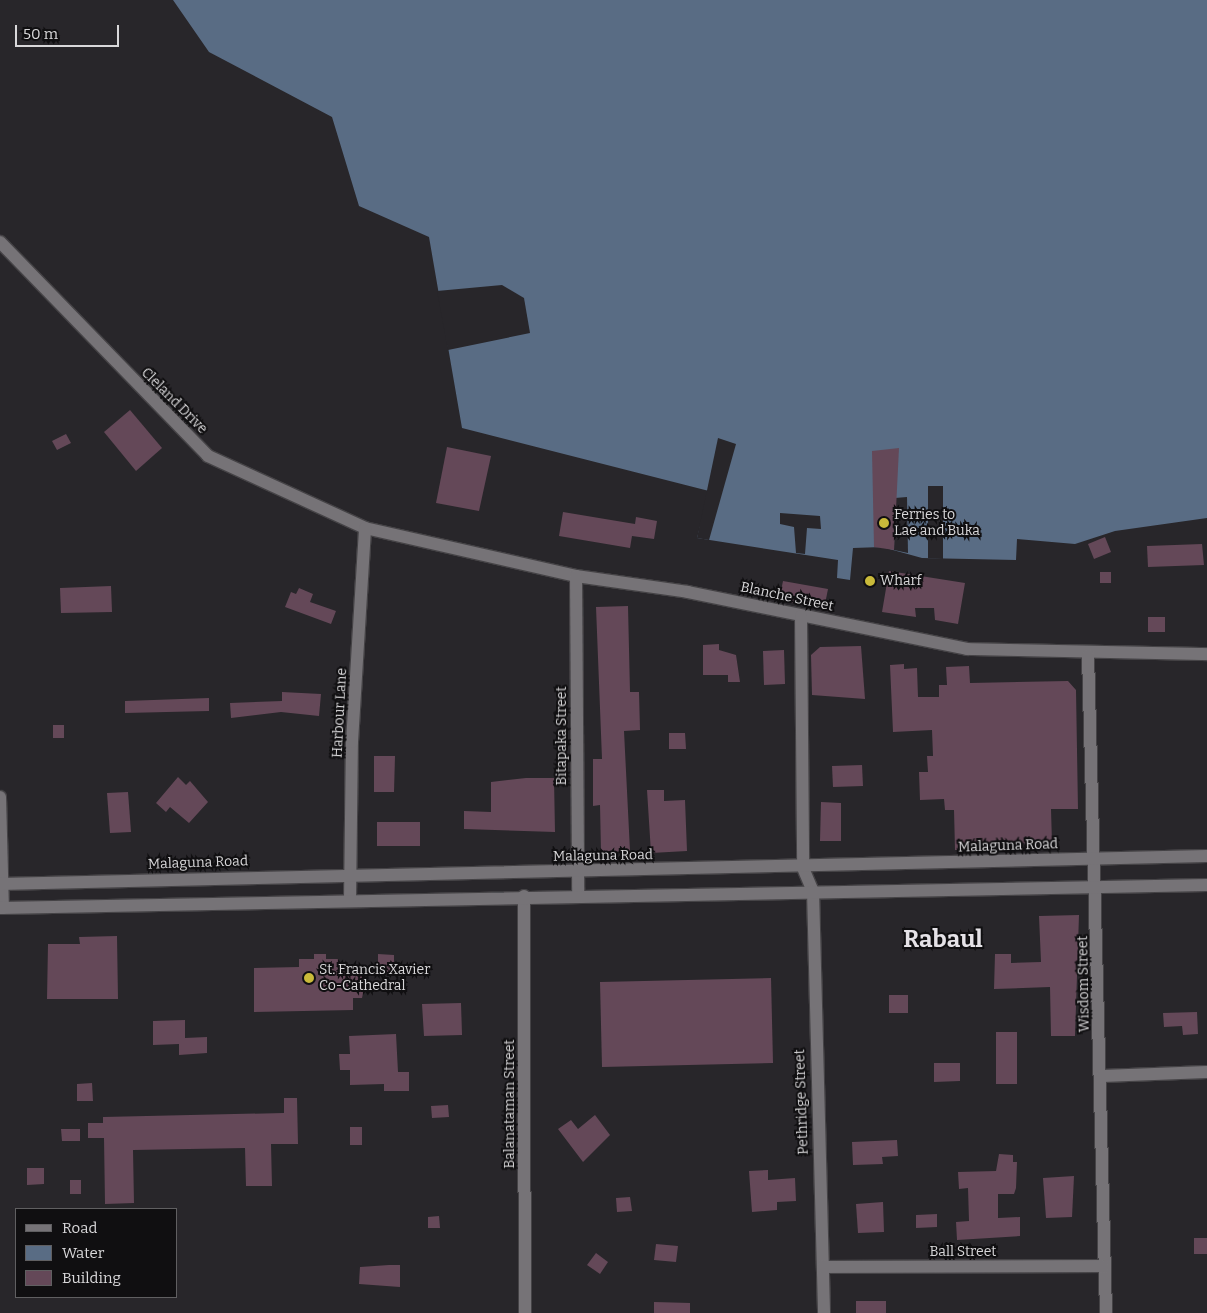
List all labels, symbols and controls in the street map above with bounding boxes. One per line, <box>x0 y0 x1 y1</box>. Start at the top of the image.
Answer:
scale bar <box>18 15 121 47</box>
text: 50 m <box>23 25 58 43</box>
street label: Cleland Drive <box>138 365 210 437</box>
place label: Ferries to Lae and Buka <box>894 507 980 540</box>
marker: Ferries to Lae and Buka <box>878 517 890 529</box>
place label: Wharf <box>880 573 921 589</box>
marker: Wharf <box>864 575 876 587</box>
street label: Blanche Street <box>739 579 835 615</box>
street label: Harbour Lane <box>329 668 351 758</box>
street label: Bitapaka Street <box>554 686 570 786</box>
street label: Malaguna Road <box>958 836 1058 856</box>
street label: Malaguna Road <box>553 847 653 865</box>
street label: Malaguna Road <box>148 853 248 873</box>
district label: Rabaul <box>903 926 983 954</box>
street label: Wisdom Street <box>1075 936 1093 1032</box>
place label: St. Francis Xavier Co-Cathedral <box>319 962 430 994</box>
marker: St. Francis Xavier Co-Cathedral <box>303 972 315 984</box>
street label: Balanataman Street <box>502 1039 518 1169</box>
street label: Pethridge Street <box>792 1049 812 1155</box>
legend <box>15 1208 178 1298</box>
text: Road <box>62 1219 97 1237</box>
text: Water <box>62 1244 104 1262</box>
street label: Ball Street <box>930 1244 996 1260</box>
text: Building <box>62 1269 121 1287</box>

